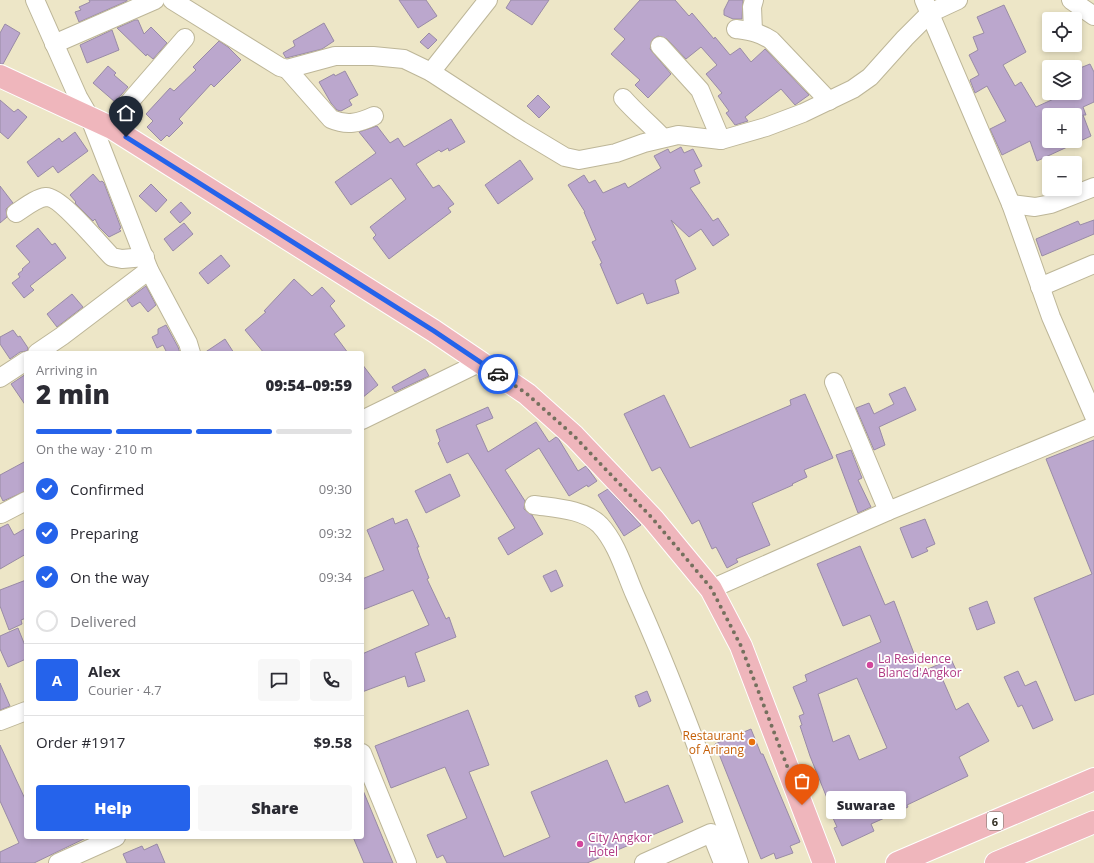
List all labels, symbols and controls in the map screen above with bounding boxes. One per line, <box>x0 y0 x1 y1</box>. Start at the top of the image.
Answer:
map controls <box>1042 12 1082 196</box>
button: locate <box>1042 12 1082 52</box>
button: layers <box>1042 60 1082 100</box>
pin <box>109 96 143 137</box>
icon: home <box>115 102 137 124</box>
button: + <box>1042 108 1082 148</box>
button: − <box>1042 156 1082 196</box>
courier <box>478 354 518 394</box>
text: Arriving in <box>36 361 98 379</box>
icon: car <box>487 363 509 385</box>
text: 09:54–09:59 <box>266 375 352 395</box>
text: 2 min <box>36 376 110 412</box>
text: On the way · 210 m <box>36 440 152 458</box>
icon: check <box>36 478 58 500</box>
text: Confirmed <box>70 479 144 499</box>
text: 09:30 <box>319 480 352 498</box>
icon: check <box>36 522 58 544</box>
text: Preparing <box>70 523 138 543</box>
text: 09:32 <box>319 524 352 542</box>
icon: check <box>36 566 58 588</box>
text: On the way <box>70 567 149 587</box>
text: 09:34 <box>319 568 352 586</box>
text: Delivered <box>70 611 137 631</box>
place label: La Residence Blanc d'Angkor <box>878 650 962 681</box>
button: chat <box>258 659 300 701</box>
button: phone <box>310 659 352 701</box>
marker: La Residence Blanc d'Angkor <box>865 660 875 670</box>
text: Alex <box>88 661 120 681</box>
text: A <box>52 670 62 690</box>
text: Courier · 4.7 <box>88 681 162 699</box>
place label: Restaurant of Arirang <box>683 727 744 758</box>
text: Order #1917 <box>36 732 125 752</box>
text: $9.58 <box>313 732 352 752</box>
marker: Restaurant of Arirang <box>747 737 757 747</box>
pin <box>785 764 819 805</box>
icon: bag <box>791 770 813 792</box>
button: Help <box>36 785 190 831</box>
button: Share <box>198 785 352 831</box>
callout: Suwarae <box>826 791 906 819</box>
text: Suwarae <box>837 796 895 814</box>
road number: 6 <box>987 812 1003 830</box>
place label: City Angkor Hotel <box>588 829 652 860</box>
marker: City Angkor Hotel <box>575 839 585 849</box>

